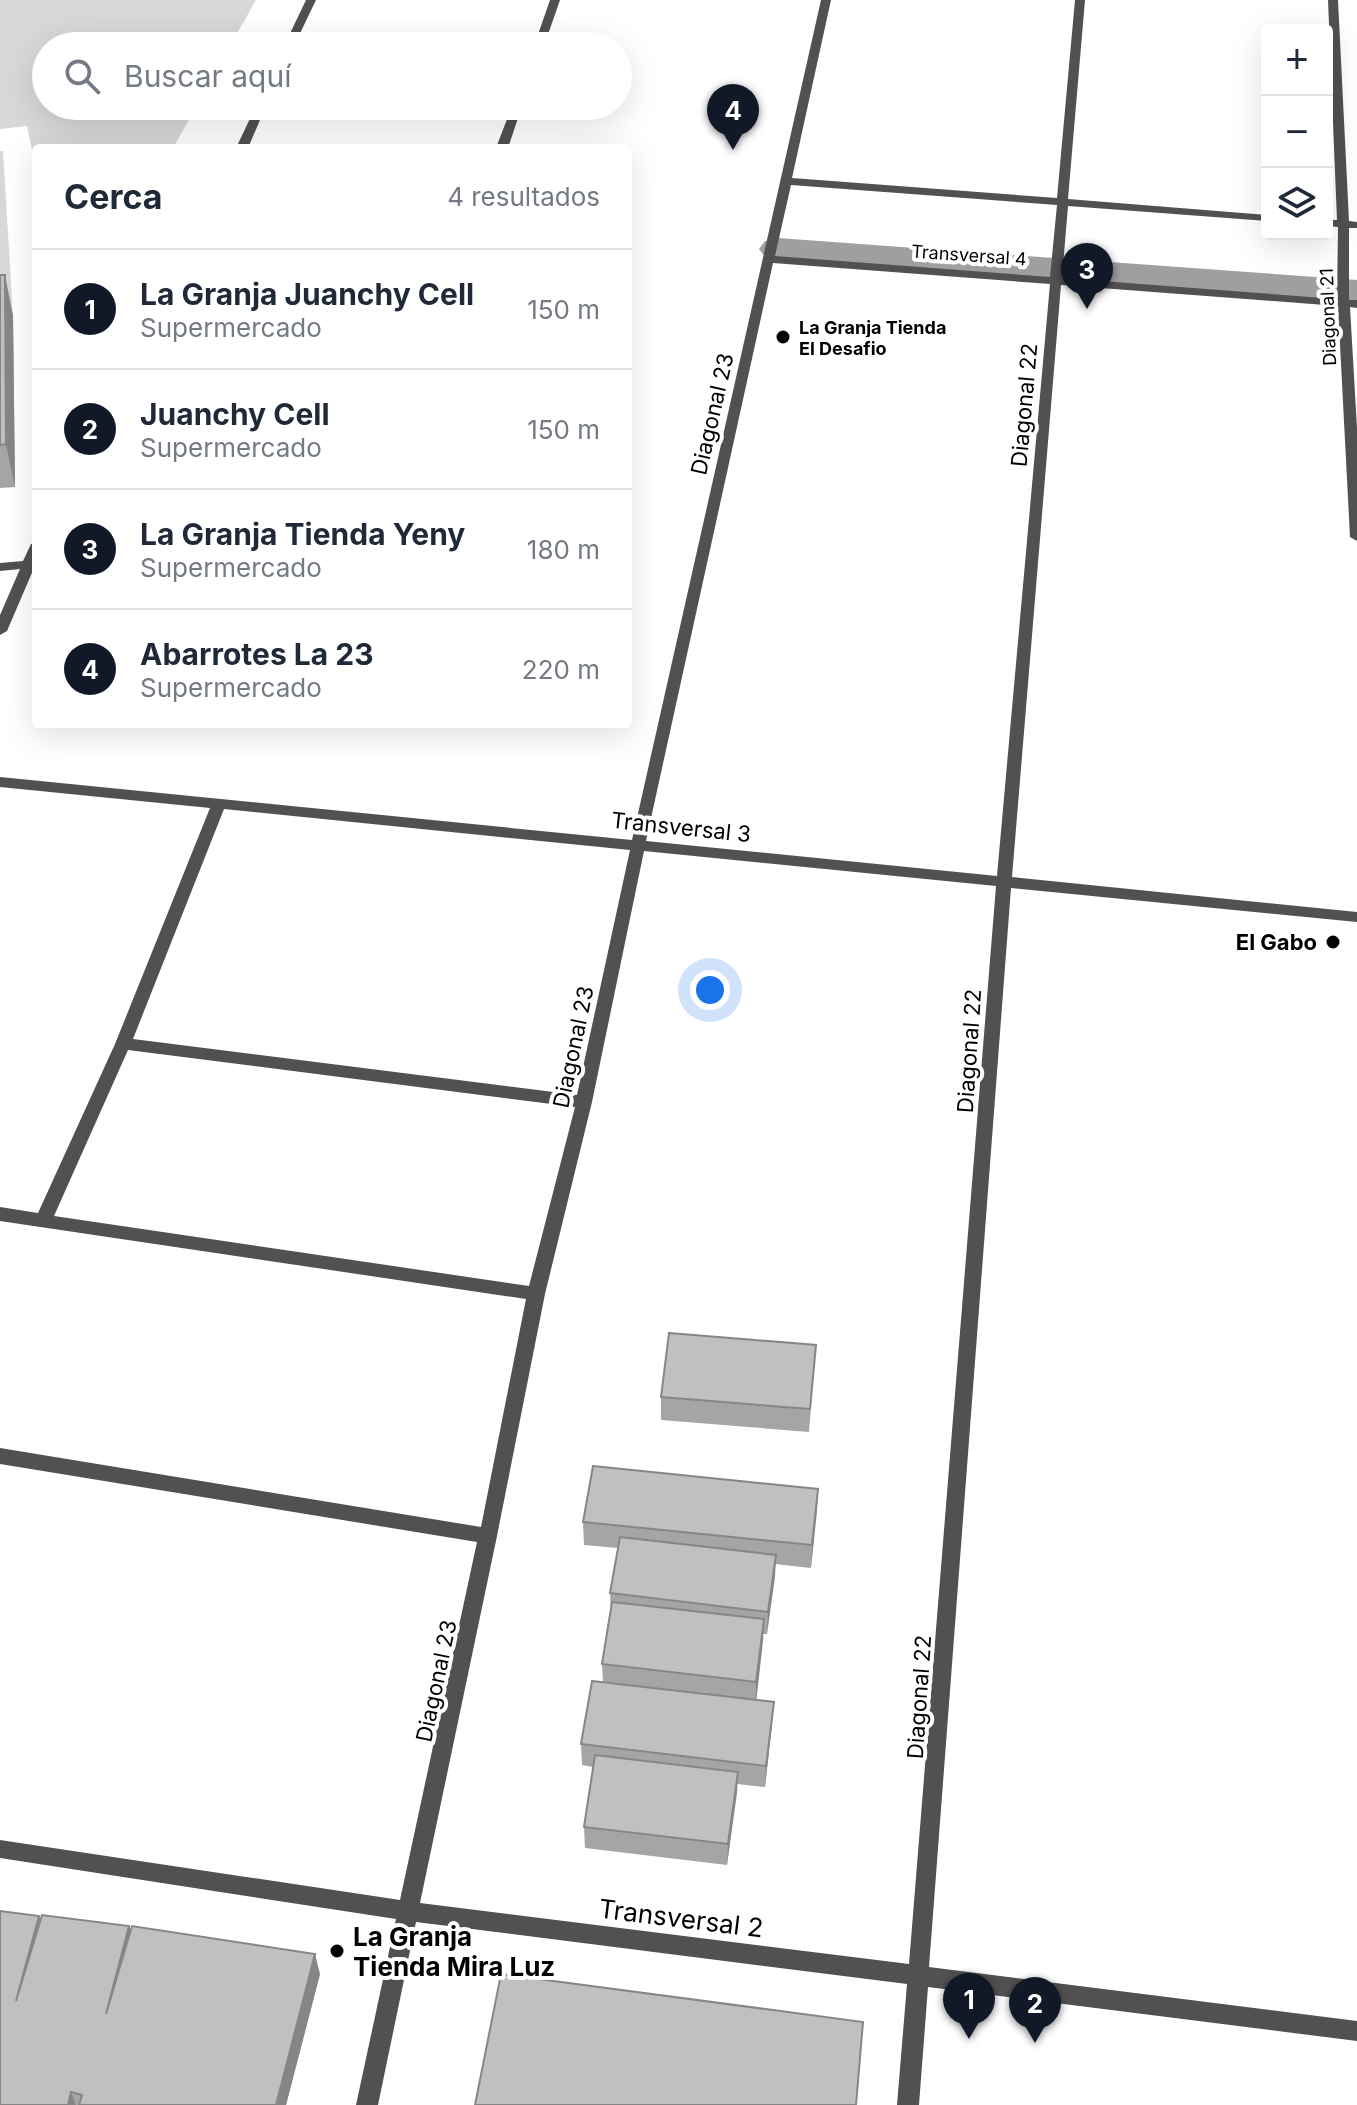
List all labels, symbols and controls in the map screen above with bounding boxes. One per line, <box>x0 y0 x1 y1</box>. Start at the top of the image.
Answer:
map controls <box>1261 24 1333 240</box>
button: + <box>1261 24 1333 96</box>
search box <box>32 32 632 120</box>
icon: search <box>60 54 104 98</box>
text: Buscar aquí <box>124 58 291 94</box>
pin: 4 <box>707 84 759 150</box>
button: − <box>1261 96 1333 168</box>
button: layers <box>1261 168 1333 240</box>
text: Cerca <box>64 176 163 217</box>
text: 4 resultados <box>447 181 600 212</box>
street label: Transversal 4 <box>911 241 1027 269</box>
pin: 3 <box>1061 243 1113 309</box>
street label: Diagonal 21 <box>1316 268 1340 366</box>
text: La Granja Juanchy Cell <box>140 276 474 312</box>
text: 1 <box>84 294 96 325</box>
text: 150 m <box>527 294 600 325</box>
text: Supermercado <box>140 312 322 343</box>
place label: La Granja Tienda El Desafio <box>799 317 946 359</box>
marker: La Granja Tienda El Desafio <box>774 328 792 346</box>
street label: Diagonal 22 <box>1006 342 1042 468</box>
street label: Diagonal 23 <box>685 351 739 477</box>
text: Juanchy Cell <box>140 396 330 432</box>
text: 2 <box>82 414 98 445</box>
text: 150 m <box>527 414 600 445</box>
text: Supermercado <box>140 432 322 463</box>
text: La Granja Tienda Yeny <box>140 516 465 552</box>
text: 3 <box>82 534 98 565</box>
text: 180 m <box>527 534 600 565</box>
text: Supermercado <box>140 552 322 583</box>
text: Abarrotes La 23 <box>140 636 374 672</box>
text: 4 <box>81 654 99 685</box>
text: 220 m <box>522 654 600 685</box>
text: Supermercado <box>140 672 322 703</box>
street label: Transversal 3 <box>610 807 752 847</box>
place label: El Gabo <box>1236 929 1317 955</box>
marker: El Gabo <box>1324 933 1342 951</box>
your location <box>690 970 730 1010</box>
street label: Diagonal 23 <box>547 984 599 1110</box>
street label: Diagonal 22 <box>952 988 986 1114</box>
street label: Diagonal 23 <box>410 1618 462 1744</box>
street label: Diagonal 22 <box>902 1634 936 1760</box>
street label: Transversal 2 <box>597 1893 765 1943</box>
place label: La Granja Tienda Mira Luz <box>353 1921 555 1982</box>
marker: La Granja Tienda Mira Luz <box>328 1942 346 1960</box>
pin: 1 <box>943 1973 995 2039</box>
pin: 2 <box>1009 1977 1061 2043</box>

